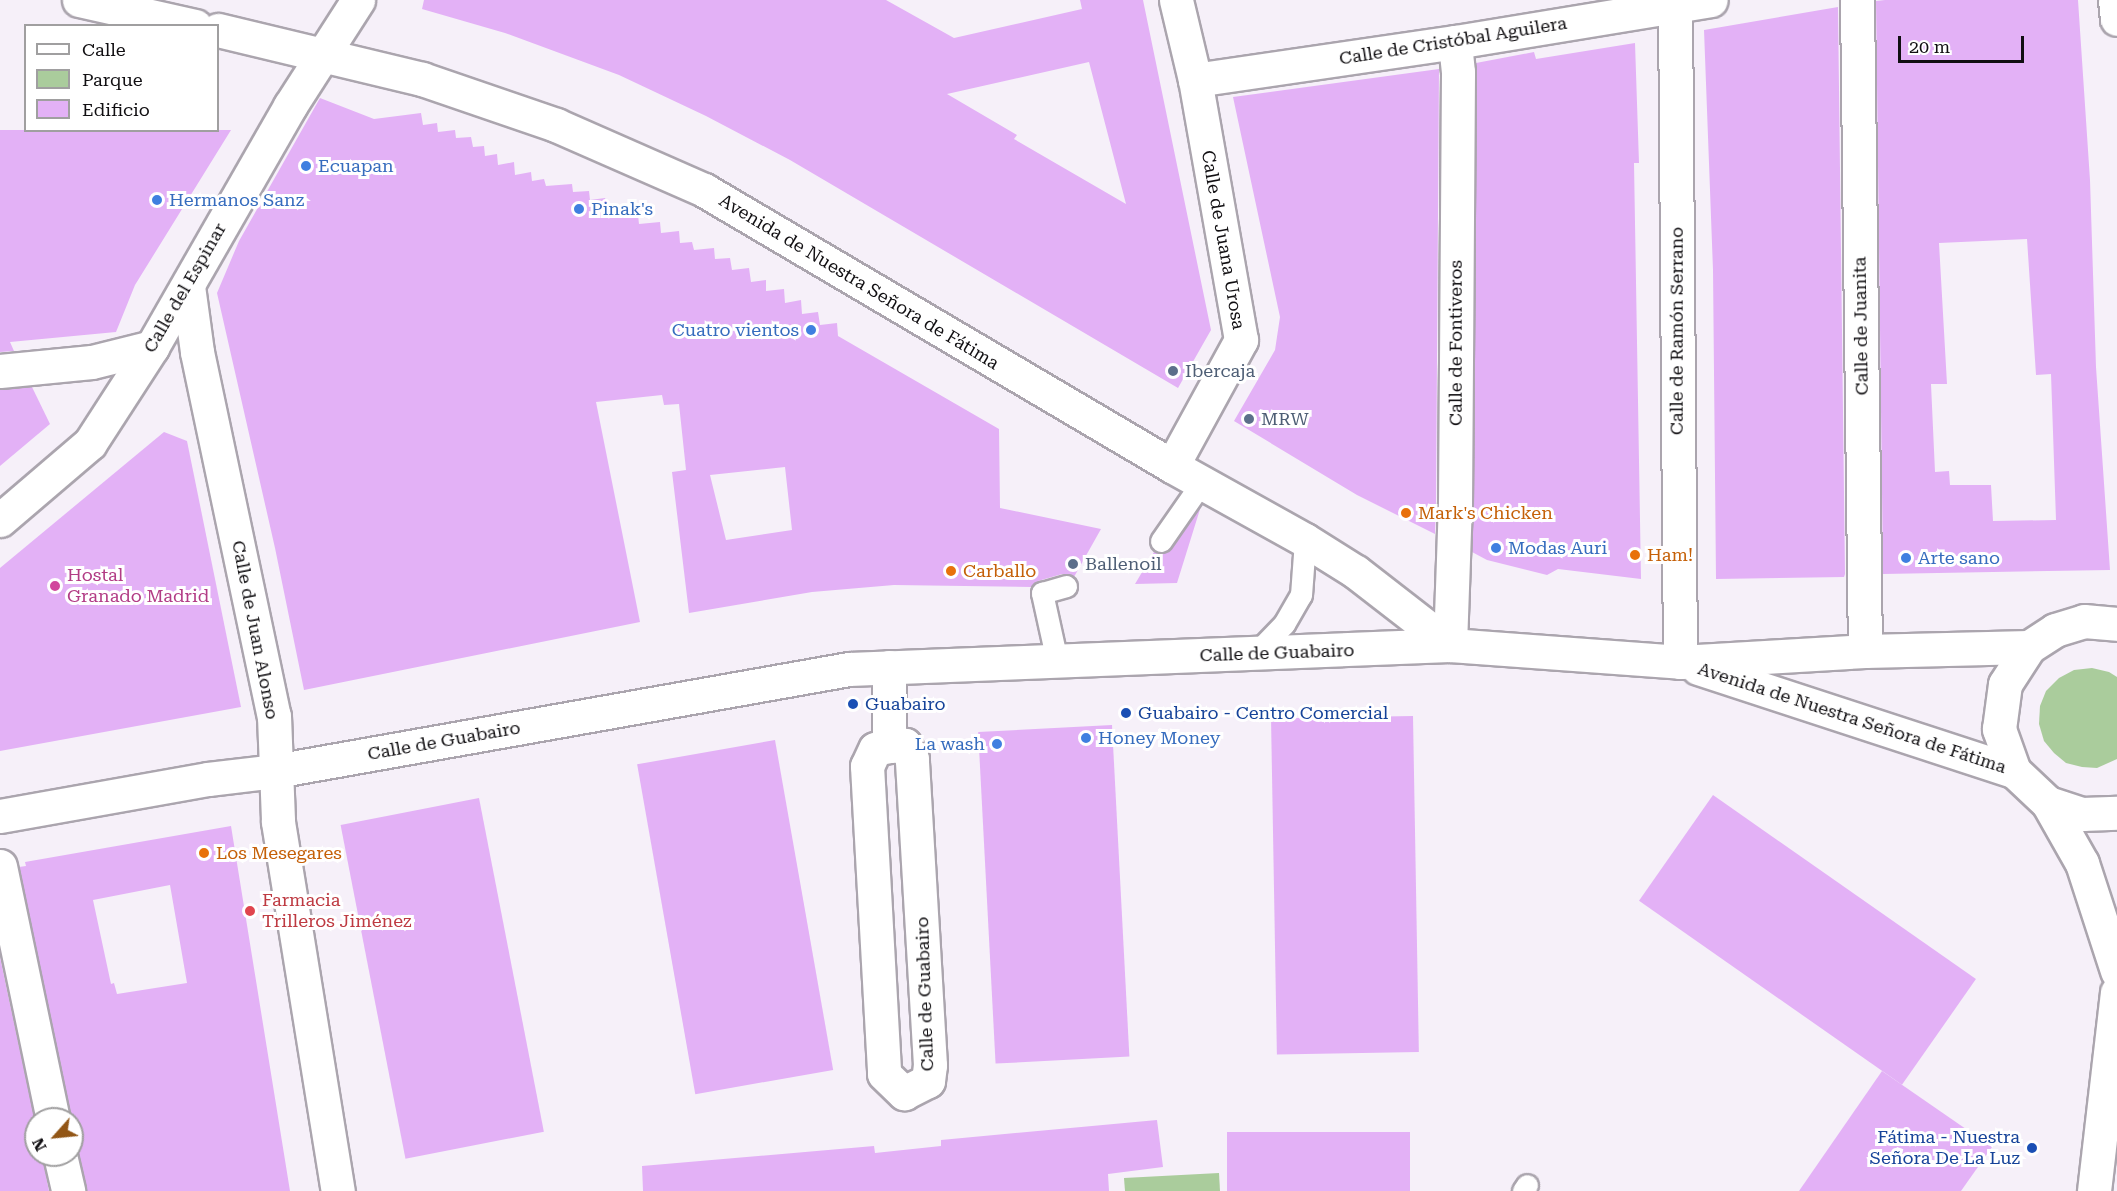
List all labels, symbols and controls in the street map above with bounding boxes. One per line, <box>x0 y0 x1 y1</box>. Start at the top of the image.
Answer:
street label: Calle de Cristóbal Aguilera <box>1338 12 1568 70</box>
legend <box>24 24 219 132</box>
scale bar <box>1901 24 2027 62</box>
text: 20 m <box>1909 36 1950 57</box>
text: Calle <box>82 39 126 60</box>
text: Parque <box>82 69 143 90</box>
text: Edificio <box>82 99 150 120</box>
street label: Calle de Juana Urosa <box>1197 149 1249 331</box>
place label: Ecuapan <box>318 155 394 177</box>
marker: Ecuapan <box>299 159 313 173</box>
place label: Hermanos Sanz <box>169 189 304 211</box>
street label: Avenida de Nuestra Señora de Fátima <box>715 190 1003 374</box>
marker: Hermanos Sanz <box>150 193 164 207</box>
place label: Pinak's <box>591 198 653 220</box>
marker: Pinak's <box>572 202 586 216</box>
street label: Calle del Espinar <box>139 219 231 357</box>
street label: Calle de Ramón Serrano <box>1666 227 1688 435</box>
street label: Calle de Juanita <box>1849 256 1873 396</box>
street label: Calle de Fontiveros <box>1445 260 1467 426</box>
place label: Cuatro vientos <box>672 319 799 341</box>
marker: Cuatro vientos <box>804 323 818 337</box>
place label: Ibercaja <box>1185 360 1255 382</box>
marker: Ibercaja <box>1166 364 1180 378</box>
place label: MRW <box>1261 408 1309 430</box>
marker: MRW <box>1242 412 1256 426</box>
place label: Mark's Chicken <box>1418 502 1553 524</box>
marker: Mark's Chicken <box>1399 506 1413 520</box>
place label: Modas Auri <box>1508 537 1607 559</box>
street label: Calle de Juan Alonso <box>227 539 283 721</box>
marker: Modas Auri <box>1489 541 1503 555</box>
place label: Ham! <box>1647 544 1693 566</box>
place label: Arte sano <box>1918 547 2000 569</box>
marker: Ham! <box>1628 548 1642 562</box>
marker: Arte sano <box>1899 551 1913 565</box>
place label: Ballenoil <box>1085 553 1162 575</box>
marker: Ballenoil <box>1066 557 1080 571</box>
place label: Carballo <box>963 560 1036 582</box>
marker: Carballo <box>944 564 958 578</box>
place label: Hostal Granado Madrid <box>67 565 209 608</box>
marker: Hostal Granado Madrid <box>48 579 62 593</box>
street label: Calle de Guabairo <box>1199 640 1355 666</box>
street label: Avenida de Nuestra Señora de Fátima <box>1695 658 2009 778</box>
place label: Guabairo <box>865 693 946 715</box>
marker: Guabairo <box>846 697 860 711</box>
place label: Guabairo - Centro Comercial <box>1138 702 1388 724</box>
marker: Guabairo - Centro Comercial <box>1119 706 1133 720</box>
street label: Calle de Guabairo <box>366 717 522 765</box>
place label: Honey Money <box>1098 727 1220 749</box>
marker: Honey Money <box>1079 731 1093 745</box>
place label: La wash <box>915 733 985 755</box>
marker: La wash <box>990 737 1004 751</box>
place label: Los Mesegares <box>216 842 342 864</box>
marker: Los Mesegares <box>197 846 211 860</box>
place label: Farmacia Trilleros Jiménez <box>262 890 411 932</box>
marker: Farmacia Trilleros Jiménez <box>243 904 257 918</box>
street label: Calle de Guabairo <box>912 916 938 1072</box>
north arrow <box>24 1107 84 1167</box>
place label: Fátima - Nuestra Señora De La Luz <box>1870 1127 2020 1170</box>
text: N <box>28 1135 51 1154</box>
marker: Fátima - Nuestra Señora De La Luz <box>2025 1141 2039 1155</box>

